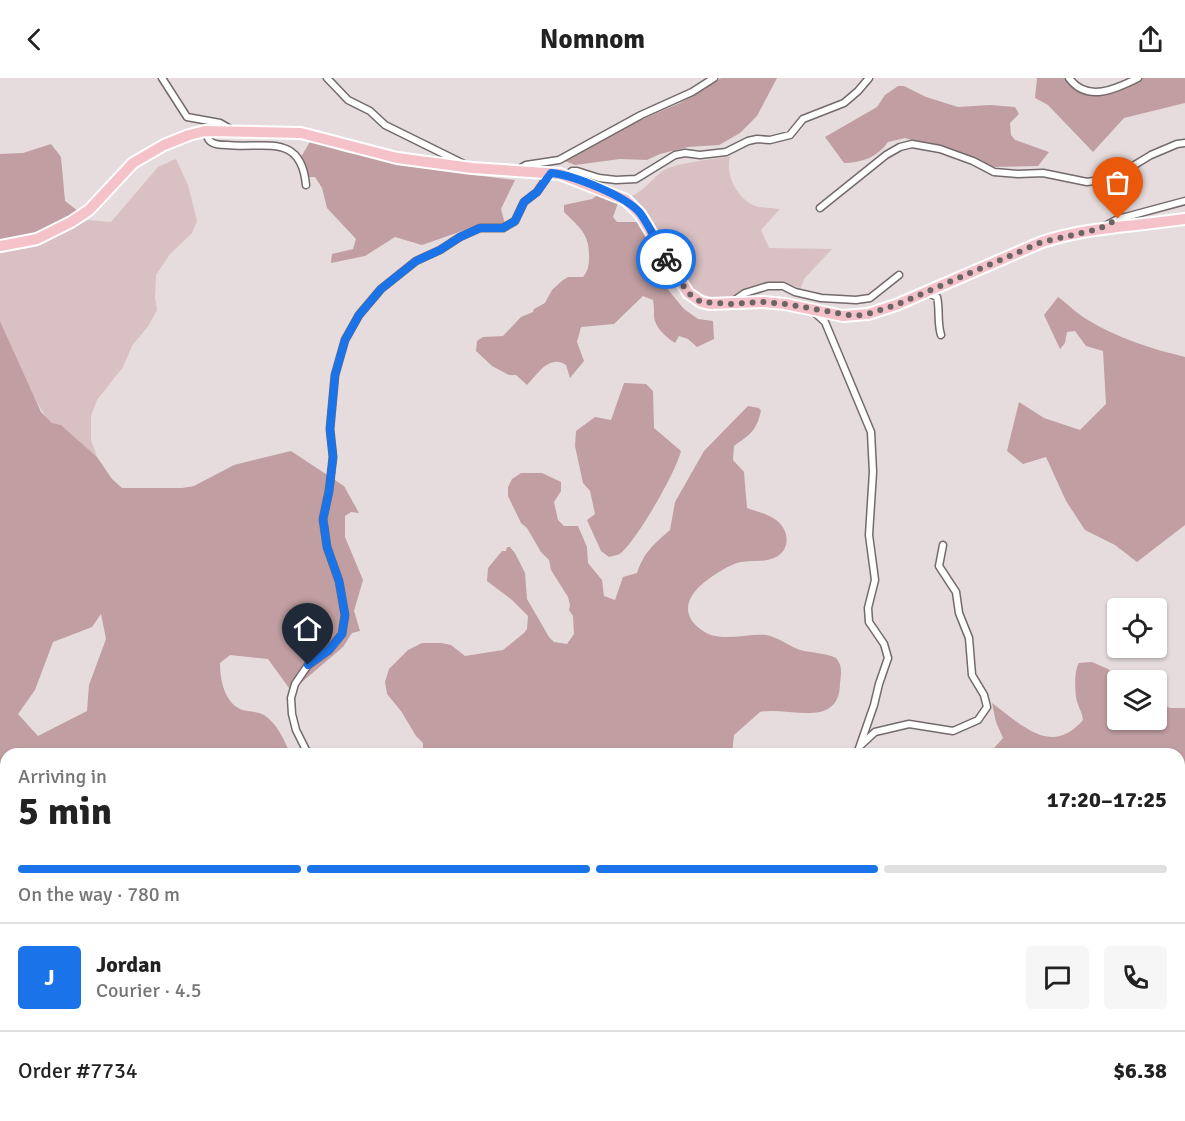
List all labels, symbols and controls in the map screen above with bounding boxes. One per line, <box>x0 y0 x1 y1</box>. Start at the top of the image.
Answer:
icon: back <box>18 23 51 56</box>
text: Nomnom <box>540 23 645 56</box>
icon: share <box>1134 23 1167 56</box>
pin <box>1092 157 1143 219</box>
icon: bag <box>1101 166 1134 199</box>
courier <box>636 229 696 289</box>
icon: bike <box>650 243 683 276</box>
map controls <box>1107 598 1167 730</box>
button: locate <box>1107 598 1167 658</box>
pin <box>282 603 333 665</box>
icon: home <box>291 612 324 645</box>
button: layers <box>1107 670 1167 730</box>
text: Arriving in <box>18 764 107 789</box>
text: 17:20–17:25 <box>1047 786 1167 813</box>
text: 5 min <box>18 787 112 835</box>
text: On the way · 780 m <box>18 882 180 907</box>
button: chat <box>1026 946 1089 1009</box>
button: phone <box>1104 946 1167 1009</box>
text: Jordan <box>96 951 162 978</box>
text: J <box>44 964 55 991</box>
text: Courier · 4.5 <box>96 978 202 1003</box>
text: Order #7734 <box>18 1057 138 1084</box>
text: $6.38 <box>1113 1057 1167 1084</box>

